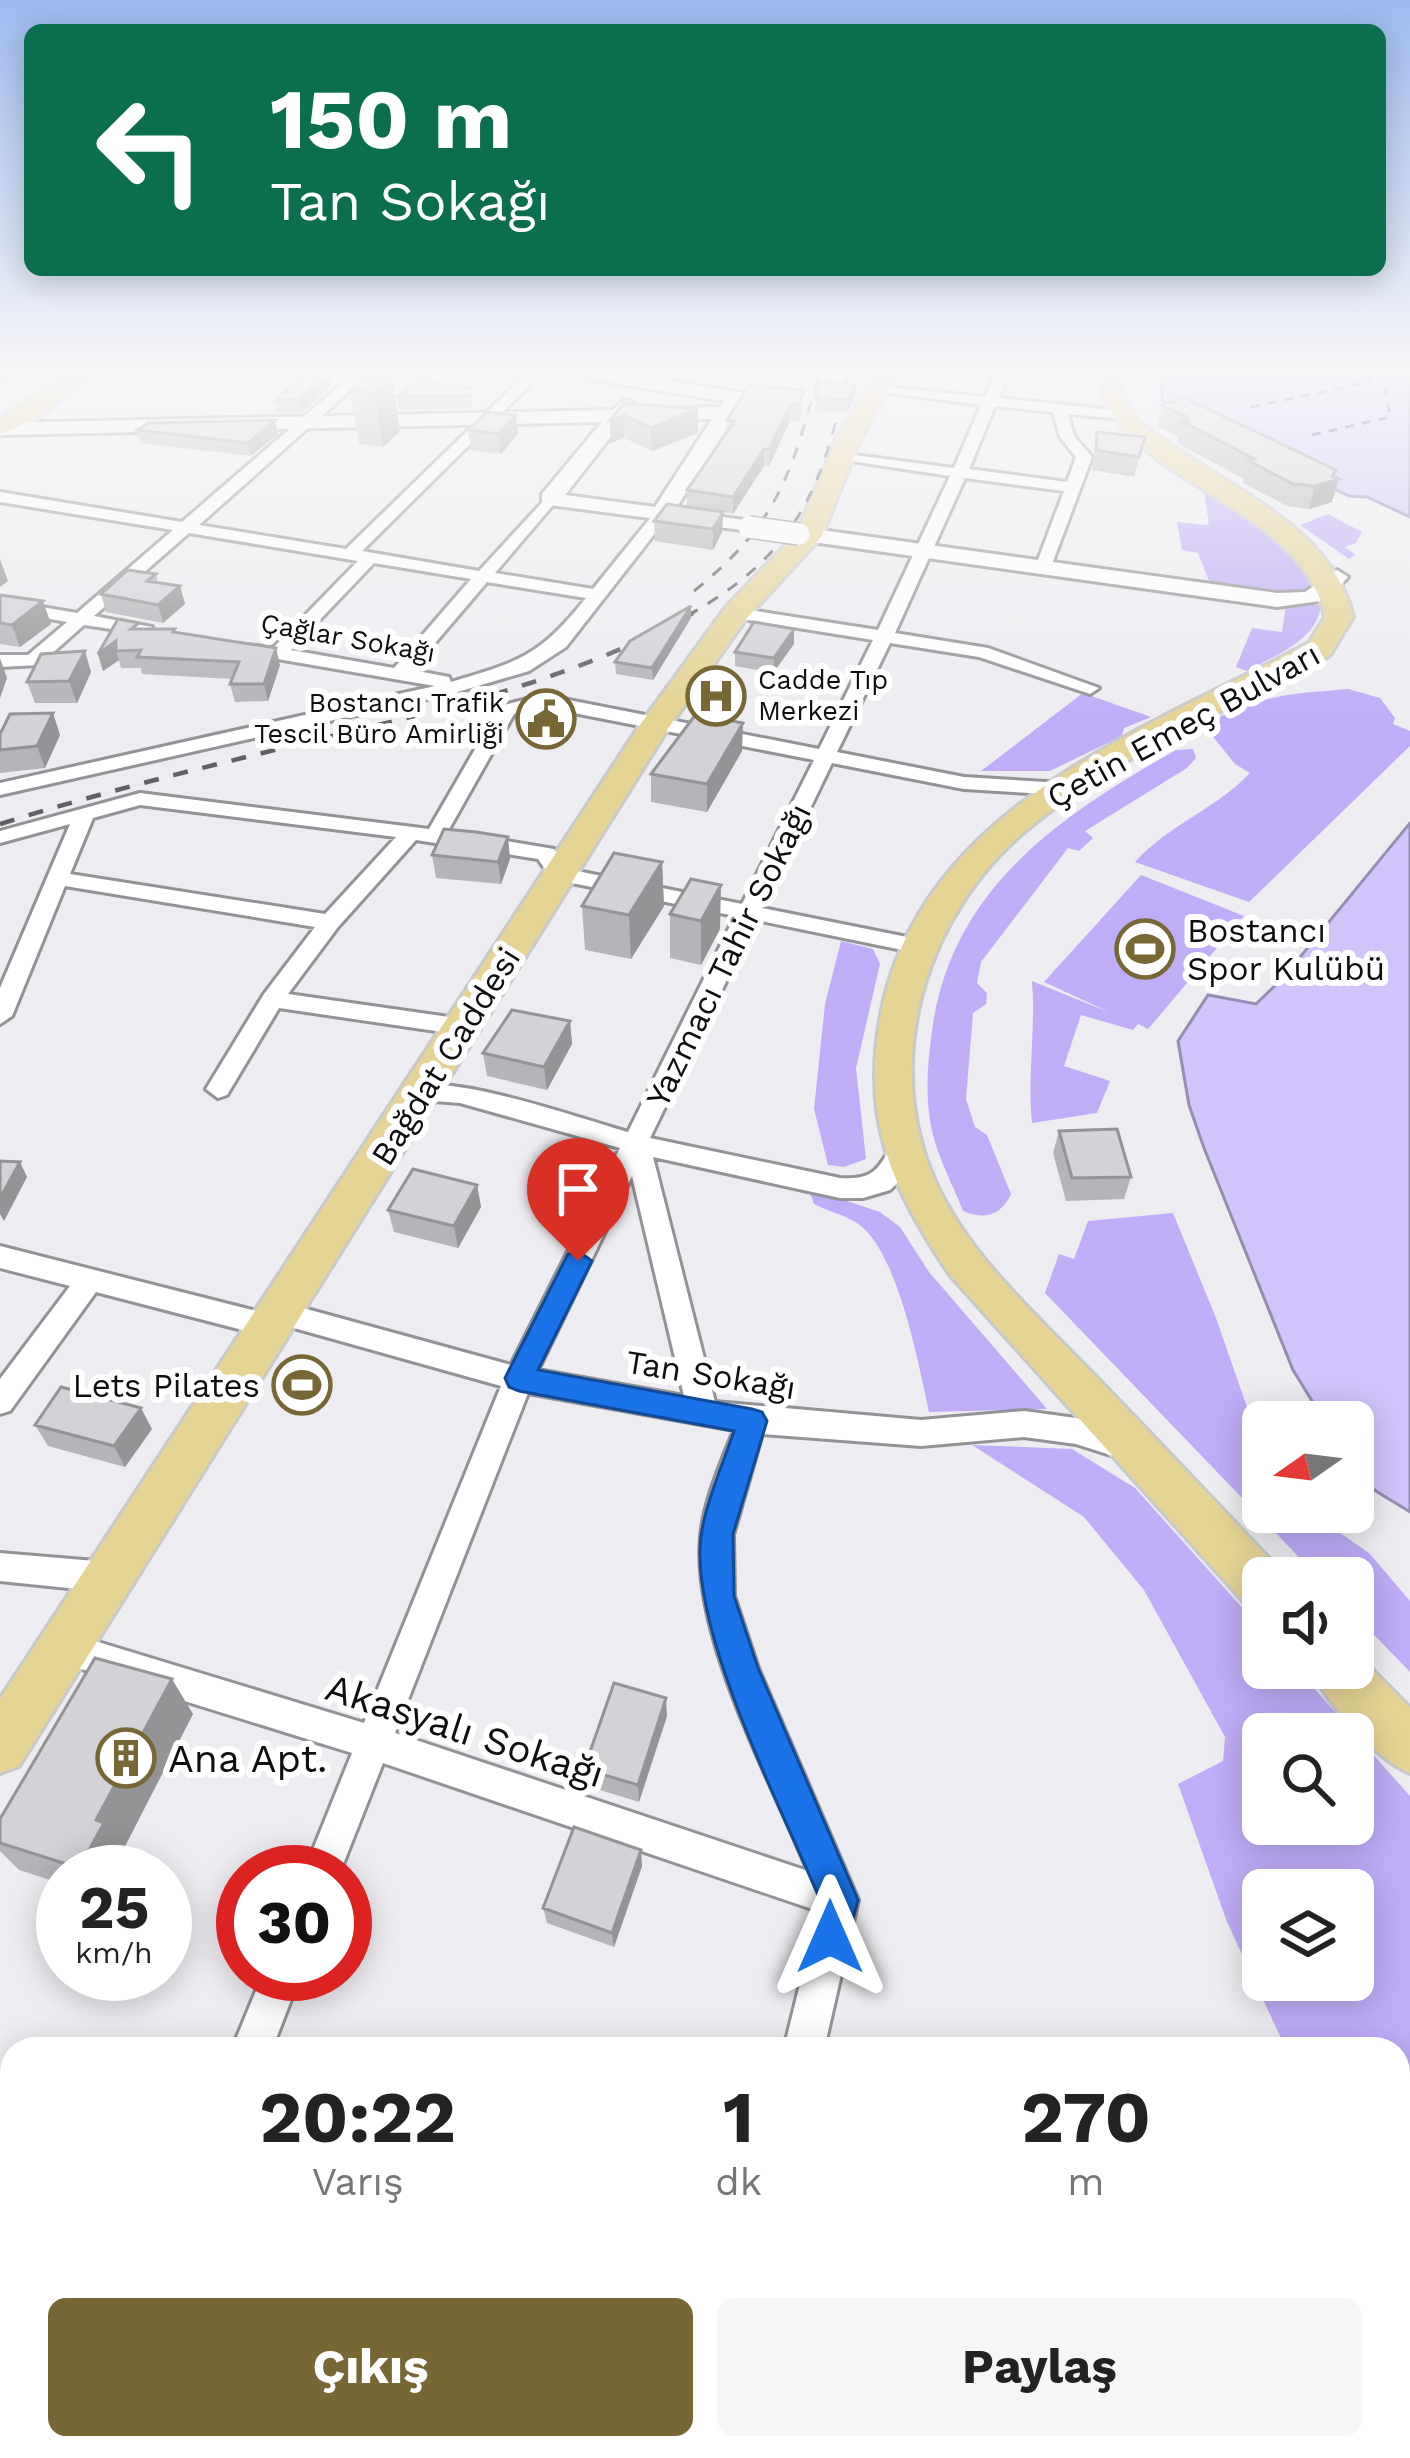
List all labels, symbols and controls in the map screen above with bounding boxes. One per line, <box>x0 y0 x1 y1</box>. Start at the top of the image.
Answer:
text: 150 m <box>270 70 512 168</box>
icon: left <box>72 72 228 228</box>
text: Tan Sokağı <box>270 170 550 233</box>
street label: Çağlar Sokağı <box>258 607 438 669</box>
street label: Çetin Emeç Bulvarı <box>1040 634 1326 817</box>
place label: Cadde Tıp Merkezi <box>758 664 888 727</box>
hospital icon: Cadde Tıp Merkezi <box>685 665 747 727</box>
place label: Bostancı Trafik Tescil Büro Amirliği <box>254 687 504 750</box>
public building icon: Bostancı Trafik Tescil Büro Amirliği <box>515 688 577 750</box>
street label: Yazmacı Tahir Sokağı <box>638 797 819 1113</box>
place label: Bostancı Spor Kulübü <box>1187 911 1385 988</box>
sports icon: Bostancı Spor Kulübü <box>1114 918 1176 980</box>
street label: Bağdat Caddesi <box>363 940 528 1172</box>
pin <box>527 1138 629 1261</box>
icon: arrive <box>545 1156 611 1222</box>
street label: Tan Sokağı <box>623 1342 799 1407</box>
sports icon: Lets Pilates <box>271 1354 333 1416</box>
place label: Lets Pilates <box>72 1366 260 1405</box>
north arrow <box>1242 1401 1374 1533</box>
map controls <box>1242 1401 1374 2001</box>
button: sound <box>1242 1557 1374 1689</box>
street label: Akasyalı Sokağı <box>320 1664 609 1797</box>
button: search <box>1242 1713 1374 1845</box>
building icon: Ana Apt. <box>95 1727 157 1789</box>
place label: Ana Apt. <box>168 1736 327 1781</box>
speed limit sign: 30 <box>216 1845 372 2001</box>
button: layers <box>1242 1869 1374 2001</box>
text: 25 <box>79 1872 149 1943</box>
position arrow <box>767 1874 893 2000</box>
text: km/h <box>75 1935 153 1970</box>
text: 20:22 <box>259 2075 456 2159</box>
text: 1 <box>723 2075 754 2159</box>
text: 270 <box>1021 2075 1151 2159</box>
text: Varış <box>312 2159 404 2204</box>
text: dk <box>715 2159 762 2204</box>
text: m <box>1067 2159 1104 2204</box>
button: Çıkış <box>48 2298 693 2436</box>
button: Paylaş <box>717 2298 1362 2436</box>

